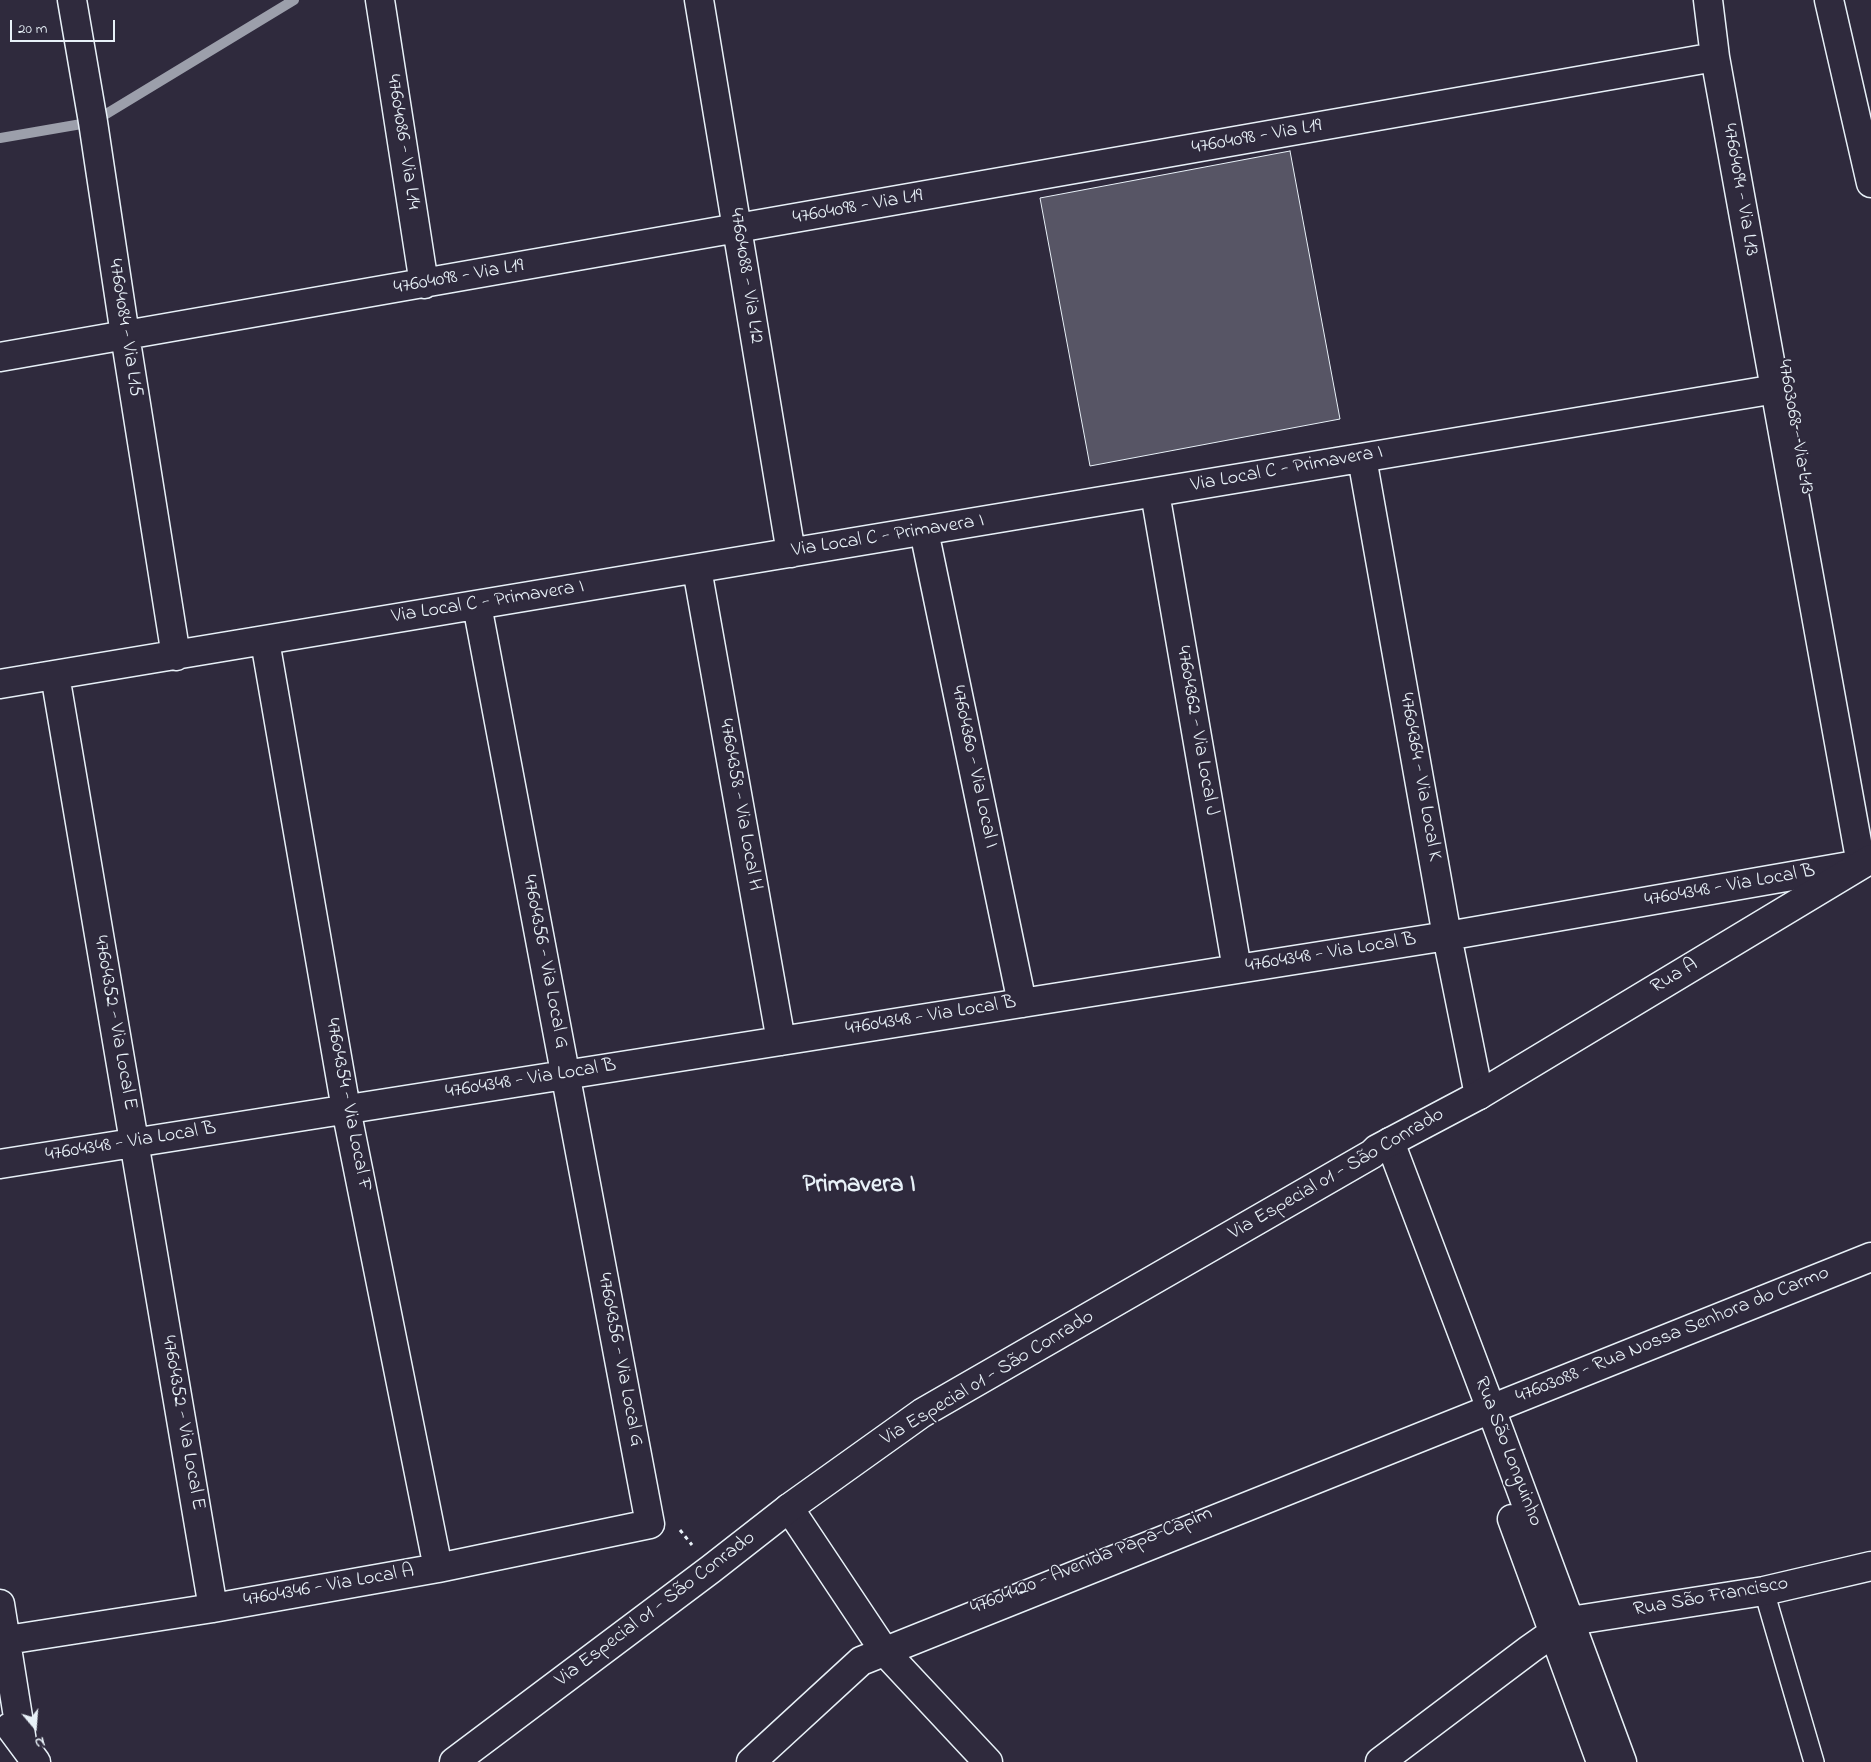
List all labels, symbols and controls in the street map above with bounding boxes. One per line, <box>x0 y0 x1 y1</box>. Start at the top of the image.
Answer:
scale bar <box>12 10 118 42</box>
text: 20 m <box>18 18 47 40</box>
street label: 47604086 - Via L14 <box>379 73 425 211</box>
street label: 47604098 - Via L19 <box>1190 115 1324 161</box>
street label: 47604094 - Via L13 <box>1716 122 1762 258</box>
street label: 47604098 - Via L19 <box>791 185 925 231</box>
street label: 47604088 - Via L12 <box>722 207 768 345</box>
street label: 47604098 - Via L19 <box>392 255 526 301</box>
street label: 47604084 - Via L15 <box>101 257 147 399</box>
street label: 47603068 - Via L13 <box>1770 358 1818 496</box>
street label: Via Local C - Primavera I <box>1189 441 1385 499</box>
street label: Via Local C - Primavera I <box>790 510 986 564</box>
street label: Via Local C - Primavera I <box>390 576 586 630</box>
street label: 47604362 - Via Local J <box>1169 644 1223 818</box>
street label: 47604360 - Via Local I <box>944 683 1002 851</box>
street label: 47604364 - Via Local K <box>1392 691 1446 863</box>
street label: 47604358 - Via Local H <box>712 717 766 893</box>
street label: 47604348 - Via Local B <box>1643 860 1817 914</box>
street label: 47604356 - Via Local G <box>515 873 573 1051</box>
street label: 47604348 - Via Local B <box>1244 929 1418 979</box>
street label: 47604352 - Via Local E <box>87 934 141 1112</box>
street label: Rua A <box>1647 954 1703 1000</box>
street label: 47604348 - Via Local B <box>844 992 1018 1042</box>
street label: 47604354 - Via Local F <box>318 1016 376 1194</box>
street label: 47604348 - Via Local B <box>444 1055 618 1105</box>
street label: Via Especial 01 - São Conrado <box>1225 1104 1449 1246</box>
street label: 47604348 - Via Local B <box>44 1118 218 1168</box>
district label: Primavera I <box>802 1172 916 1202</box>
street label: 47603088 - Rua Nossa Senhora do Carmo <box>1513 1262 1833 1410</box>
street label: 47604356 - Via Local G <box>590 1271 648 1449</box>
street label: Via Especial 01 - São Conrado <box>877 1306 1099 1452</box>
street label: 47604352 - Via Local E <box>155 1334 209 1512</box>
street label: Rua São Longuinho <box>1467 1374 1547 1530</box>
street label: 47604420 - Avenida Papa-Capim <box>968 1502 1216 1622</box>
street label: Via Especial 01 - São Conrado <box>551 1527 761 1693</box>
street label: 47604346 - Via Local A <box>242 1560 416 1614</box>
street label: Rua São Francisco <box>1632 1573 1790 1623</box>
north arrow <box>10 1702 60 1752</box>
text: N <box>32 1730 48 1753</box>

